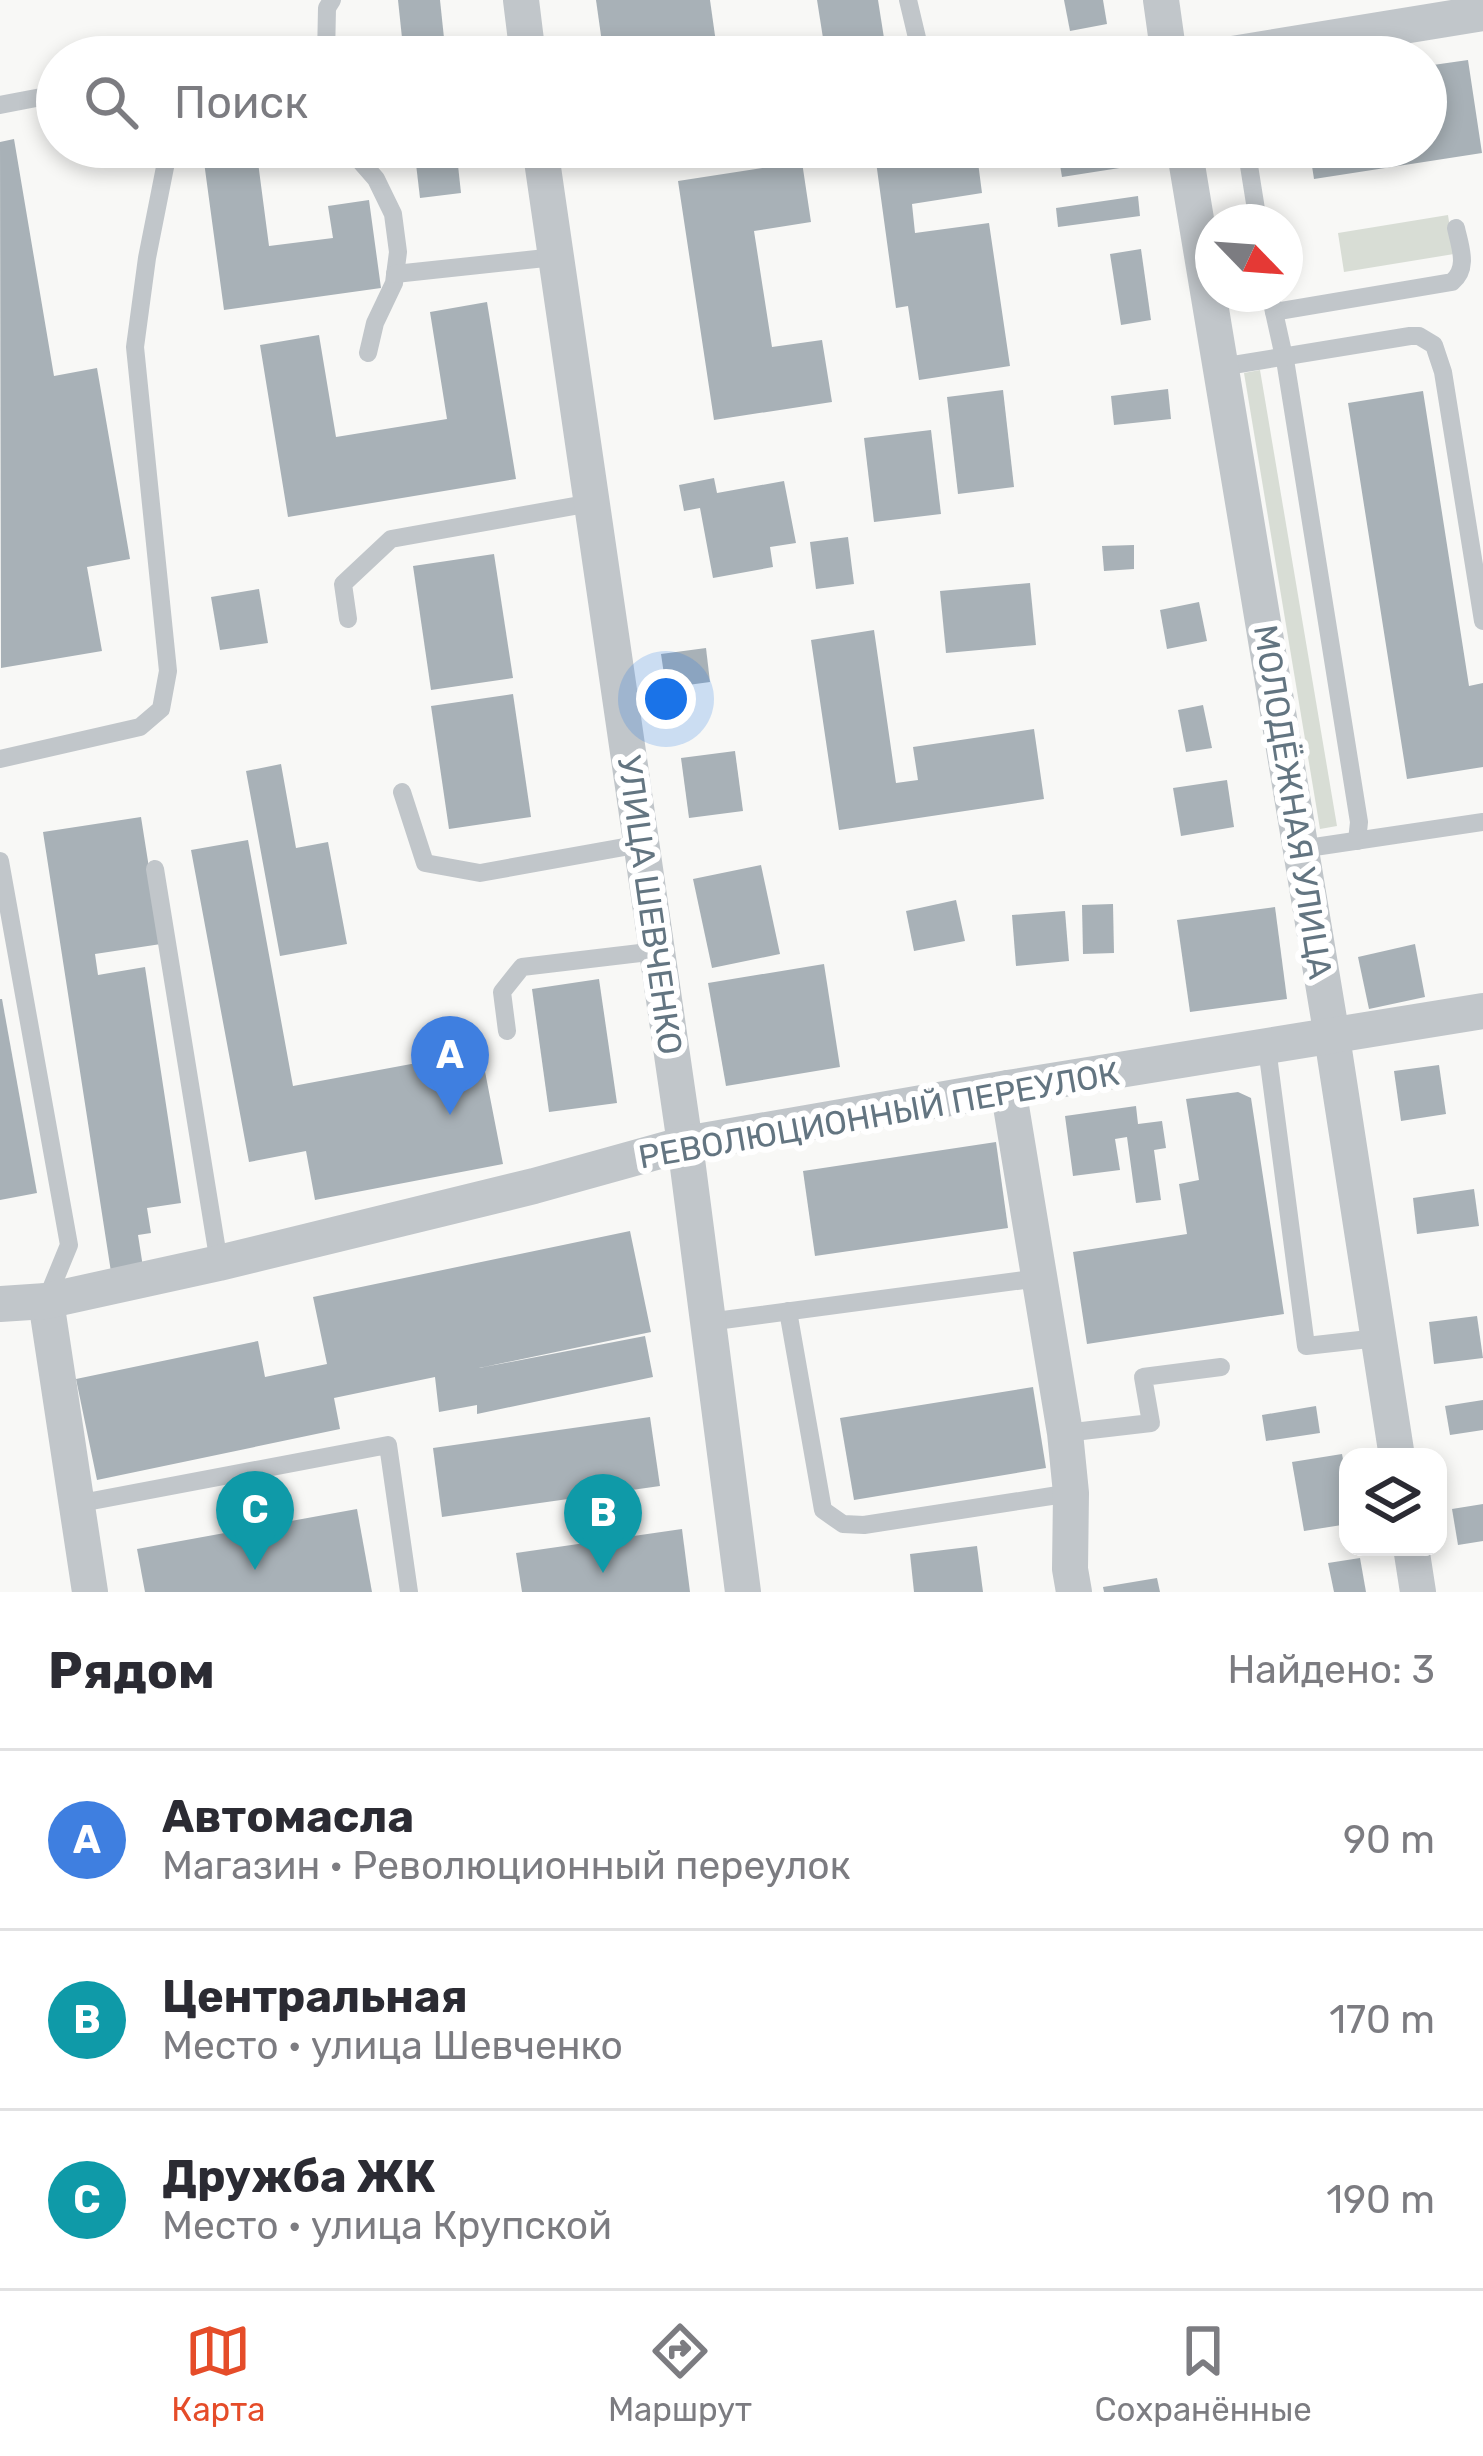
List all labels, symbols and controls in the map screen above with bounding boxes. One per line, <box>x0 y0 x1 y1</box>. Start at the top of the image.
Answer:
search box <box>36 36 1447 168</box>
icon: search <box>78 69 144 135</box>
text: Поиск <box>174 76 308 129</box>
north arrow <box>1195 204 1303 312</box>
street label: МОЛОДЁЖНАЯ УЛИЦА <box>1246 622 1340 982</box>
your location <box>636 669 696 729</box>
street label: УЛИЦА ШЕВЧЕНКО <box>610 753 690 1057</box>
pin: A <box>411 1016 489 1115</box>
street label: РЕВОЛЮЦИОННЫЙ ПЕРЕУЛОК <box>635 1053 1123 1177</box>
map controls <box>1339 1448 1447 1556</box>
button: layers <box>1339 1448 1447 1556</box>
pin: C <box>216 1471 294 1570</box>
pin: B <box>564 1474 642 1573</box>
text: Рядом <box>48 1640 215 1701</box>
text: Найдено: 3 <box>1228 1647 1435 1693</box>
text: Автомасла <box>162 1790 414 1843</box>
text: A <box>73 1817 101 1863</box>
text: 90 m <box>1343 1817 1435 1863</box>
text: Магазин · Революционный переулок <box>162 1843 851 1889</box>
text: Центральная <box>162 1970 468 2023</box>
text: B <box>73 1997 101 2043</box>
text: 170 m <box>1329 1997 1435 2043</box>
text: Место · улица Шевченко <box>162 2023 623 2069</box>
text: Дружба ЖК <box>162 2150 436 2203</box>
text: C <box>73 2177 101 2223</box>
text: 190 m <box>1326 2177 1435 2223</box>
text: Место · улица Крупской <box>162 2203 612 2249</box>
tab: Карта <box>171 2318 265 2429</box>
tab: Маршрут <box>608 2318 752 2429</box>
tab: Сохранённые <box>1095 2318 1312 2429</box>

